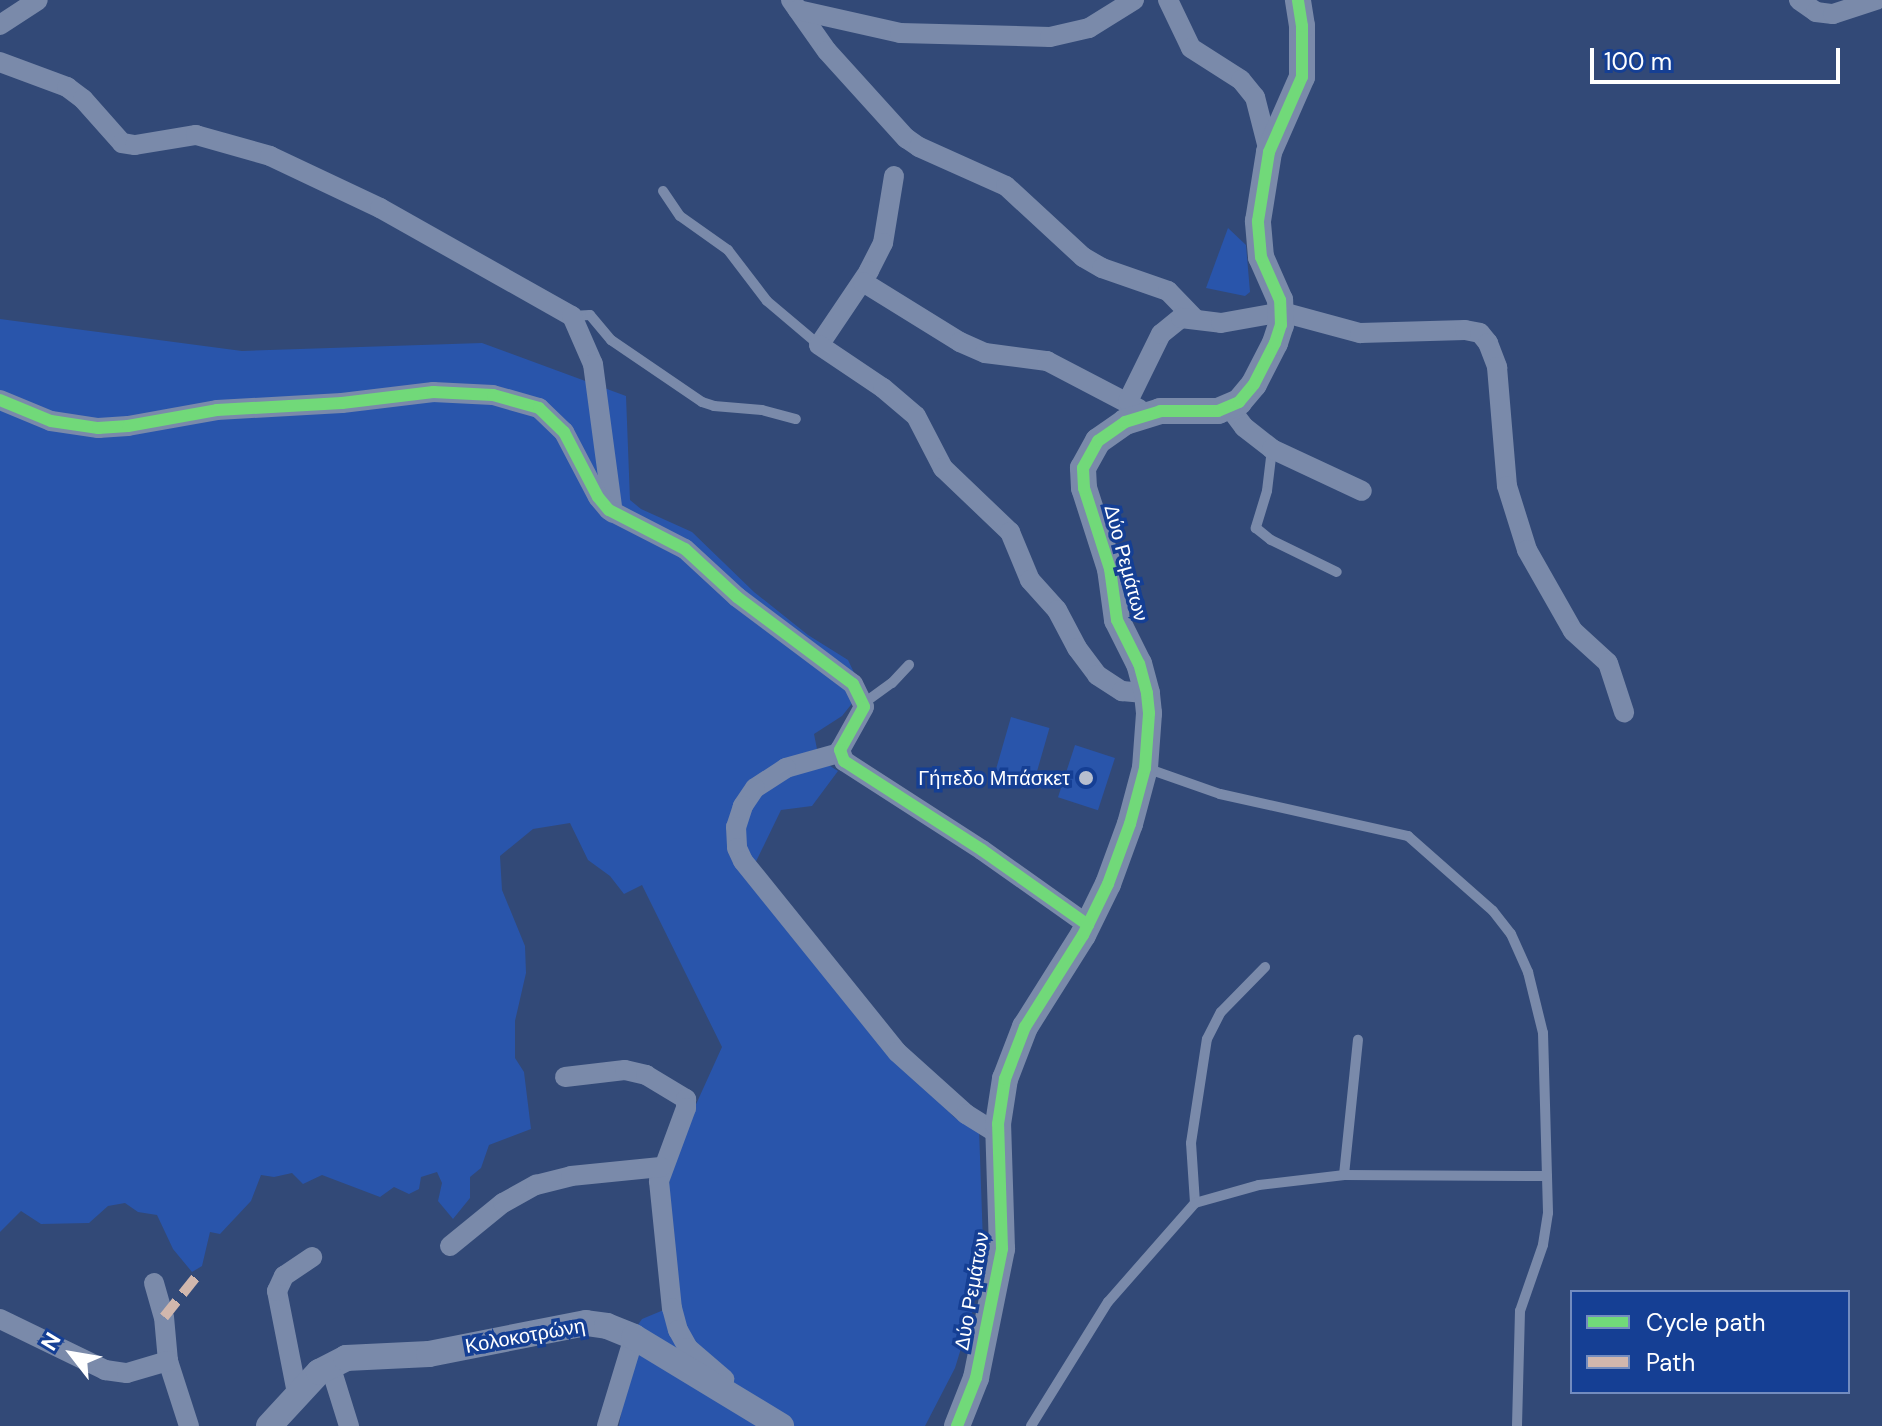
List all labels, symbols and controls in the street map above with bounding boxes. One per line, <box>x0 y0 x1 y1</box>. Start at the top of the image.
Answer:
scale bar <box>1594 32 1844 82</box>
text: 100 m <box>1604 46 1672 77</box>
street label: Δύο Ρεμάτων <box>1099 502 1153 624</box>
place label: Γήπεδο Μπάσκετ <box>918 766 1070 790</box>
marker: Γήπεδο Μπάσκετ <box>1077 769 1095 787</box>
street label: Δύο Ρεμάτων <box>950 1230 994 1352</box>
legend <box>1570 1290 1850 1394</box>
text: Cycle path <box>1646 1307 1765 1338</box>
north arrow <box>32 1314 112 1394</box>
street label: Κολοκοτρώνη <box>463 1314 587 1358</box>
text: N <box>34 1327 68 1356</box>
text: Path <box>1646 1347 1695 1378</box>

